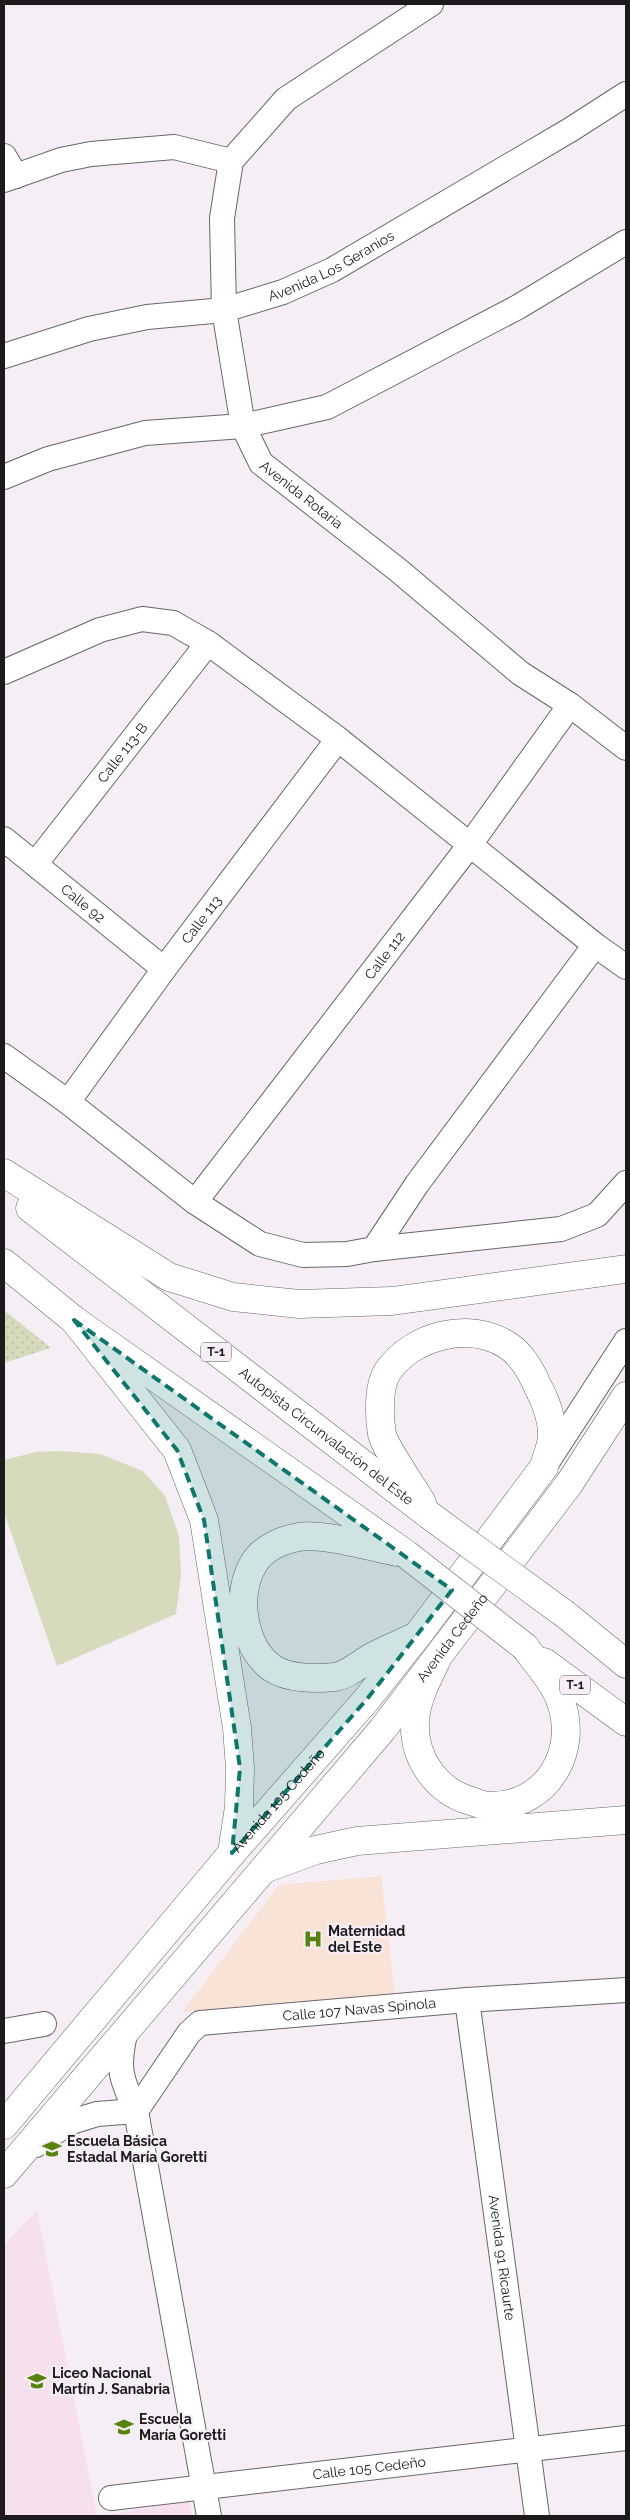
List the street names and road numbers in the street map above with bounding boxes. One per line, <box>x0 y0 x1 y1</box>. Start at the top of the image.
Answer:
street label: Avenida Los Geranios <box>266 227 397 304</box>
street label: Avenida Rotaria <box>257 457 346 532</box>
street label: Calle 113-B <box>94 720 151 786</box>
street label: Calle 92 <box>58 881 108 926</box>
street label: Calle 113 <box>178 892 225 947</box>
street label: Calle 112 <box>361 928 408 983</box>
road number: T-1 <box>201 1342 231 1361</box>
street label: Autopista Circunvalación del Este <box>236 1364 417 1508</box>
street label: Avenida Cedeño <box>413 1590 491 1685</box>
road number: T-1 <box>560 1676 590 1694</box>
street label: Avenida 105 Cedeño <box>228 1745 328 1855</box>
street label: Calle 107 Navas Spinola <box>282 1995 437 2024</box>
street label: Avenida 91 Ricaurte <box>485 2194 518 2322</box>
street label: Calle 105 Cedeño <box>312 2453 427 2482</box>

